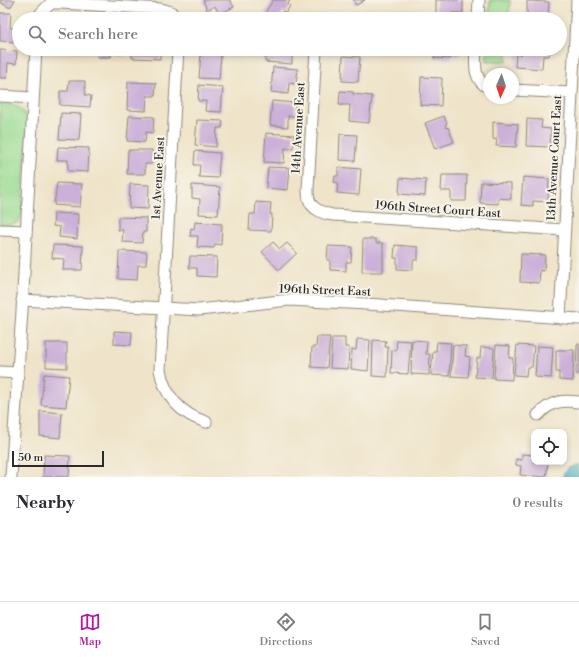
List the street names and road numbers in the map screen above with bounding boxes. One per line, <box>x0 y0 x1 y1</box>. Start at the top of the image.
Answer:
street label: 14th Avenue East <box>289 81 308 174</box>
street label: 13th Avenue Court East <box>544 94 565 221</box>
street label: 1st Avenue East <box>149 135 168 220</box>
street label: 196th Street Court East <box>374 198 502 221</box>
street label: 196th Street East <box>279 281 372 300</box>

